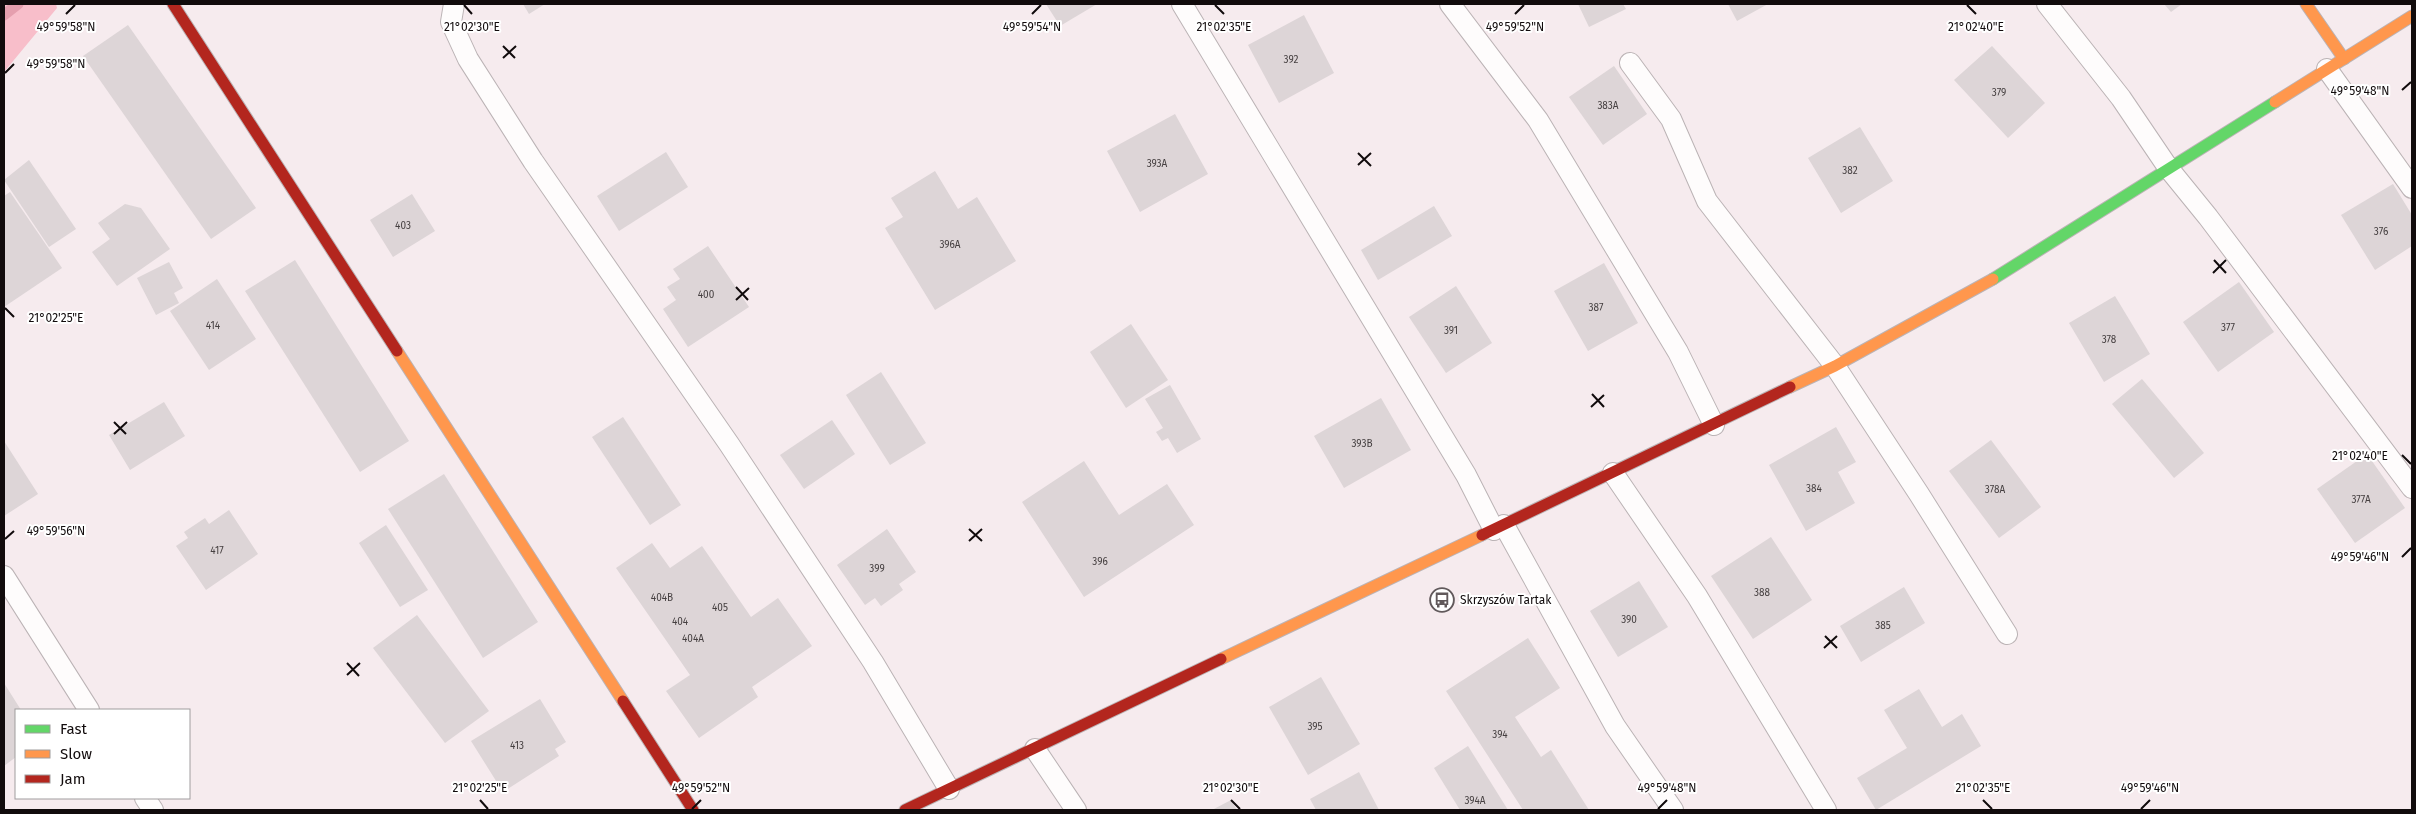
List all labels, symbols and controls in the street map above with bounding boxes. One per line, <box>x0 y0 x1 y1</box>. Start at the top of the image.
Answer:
text: 49°59'58"N <box>37 20 95 34</box>
text: 21°02'30"E <box>444 20 500 34</box>
text: 49°59'54"N <box>1003 20 1061 34</box>
text: 21°02'35"E <box>1196 20 1252 34</box>
text: 49°59'52"N <box>1486 20 1544 34</box>
text: 21°02'40"E <box>1948 20 2004 34</box>
house number: 392 <box>1284 54 1298 66</box>
text: 49°59'58"N <box>27 57 85 71</box>
text: 49°59'48"N <box>2331 84 2389 98</box>
house number: 379 <box>1992 87 2006 99</box>
house number: 383A <box>1597 100 1619 112</box>
house number: 393A <box>1147 158 1168 170</box>
house number: 382 <box>1842 165 1858 177</box>
house number: 403 <box>395 220 411 232</box>
house number: 376 <box>2374 226 2388 238</box>
house number: 396A <box>939 239 961 251</box>
house number: 400 <box>698 289 715 301</box>
house number: 387 <box>1589 302 1604 314</box>
text: 21°02'25"E <box>28 311 84 325</box>
house number: 414 <box>206 320 221 332</box>
house number: 377 <box>2221 322 2235 334</box>
house number: 391 <box>1444 325 1458 337</box>
house number: 378 <box>2102 334 2117 346</box>
house number: 393B <box>1352 438 1373 450</box>
text: 21°02'40"E <box>2332 449 2388 463</box>
house number: 384 <box>1806 483 1823 495</box>
house number: 378A <box>1985 484 2005 496</box>
house number: 377A <box>2351 494 2371 506</box>
text: 49°59'56"N <box>27 524 85 538</box>
house number: 417 <box>210 545 224 557</box>
text: 49°59'46"N <box>2331 550 2389 564</box>
house number: 396 <box>1092 556 1108 568</box>
house number: 399 <box>869 563 885 575</box>
bus stop icon: Skrzyszów Tartak <box>1429 587 1455 613</box>
house number: 388 <box>1754 587 1770 599</box>
house number: 404B <box>651 592 673 604</box>
place label: Skrzyszów Tartak <box>1460 593 1552 607</box>
house number: 405 <box>712 602 728 614</box>
house number: 390 <box>1621 614 1637 626</box>
house number: 404 <box>672 616 689 628</box>
house number: 385 <box>1875 620 1891 632</box>
house number: 404A <box>682 633 704 645</box>
legend <box>15 709 190 799</box>
text: Fast <box>60 720 87 738</box>
house number: 395 <box>1307 721 1323 733</box>
house number: 394 <box>1492 729 1508 741</box>
house number: 413 <box>510 740 524 752</box>
text: Slow <box>60 745 92 763</box>
text: Jam <box>60 770 86 788</box>
text: 21°02'25"E <box>452 781 508 795</box>
text: 49°59'52"N <box>672 781 730 795</box>
text: 21°02'30"E <box>1203 781 1259 795</box>
text: 49°59'48"N <box>1638 781 1696 795</box>
text: 21°02'35"E <box>1955 781 2011 795</box>
text: 49°59'46"N <box>2121 781 2179 795</box>
house number: 394A <box>1464 795 1486 807</box>

